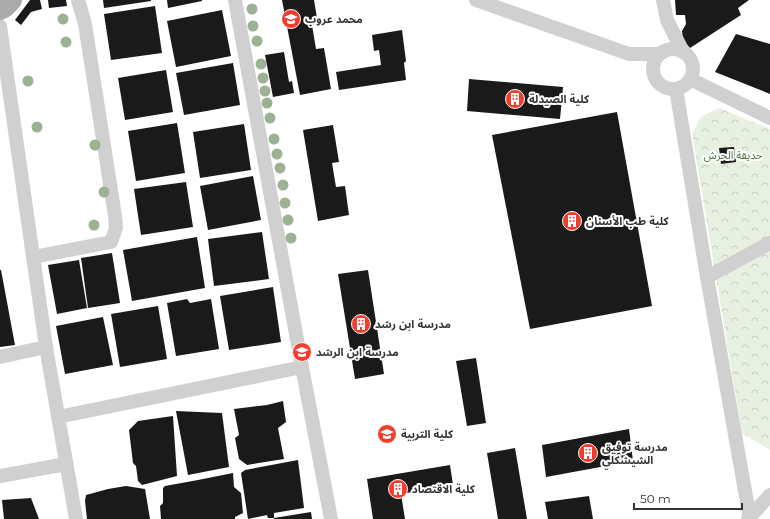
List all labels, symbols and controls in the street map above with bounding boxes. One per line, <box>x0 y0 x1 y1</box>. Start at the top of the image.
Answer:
school or university icon: محمد عروب <box>280 8 302 30</box>
place label: محمد عروب <box>305 12 363 26</box>
building icon: كلية الصيدلة <box>504 88 526 110</box>
place label: كلية الصيدلة <box>529 92 590 106</box>
park label: حديقة الحرش <box>703 148 763 162</box>
building icon: كلية طب الأسنان <box>561 210 583 232</box>
place label: كلية طب الأسنان <box>586 214 670 228</box>
building icon: مدرسة ابن رشد <box>350 313 372 335</box>
place label: مدرسة ابن رشد <box>375 317 451 331</box>
school or university icon: مدرسة ابن الرشد <box>291 341 313 363</box>
place label: مدرسة ابن الرشد <box>316 345 399 359</box>
school or university icon: كلية التربية <box>376 423 398 445</box>
place label: كلية التربية <box>401 427 454 441</box>
place label: مدرسة توفيق الشيشكلي <box>602 440 668 470</box>
building icon: مدرسة توفيق الشيشكلي <box>577 442 599 464</box>
building icon: كلية الاقتصاد <box>387 478 409 500</box>
place label: كلية الاقتصاد <box>412 482 476 496</box>
scale bar <box>634 485 742 511</box>
text: 50 m <box>640 491 671 506</box>

